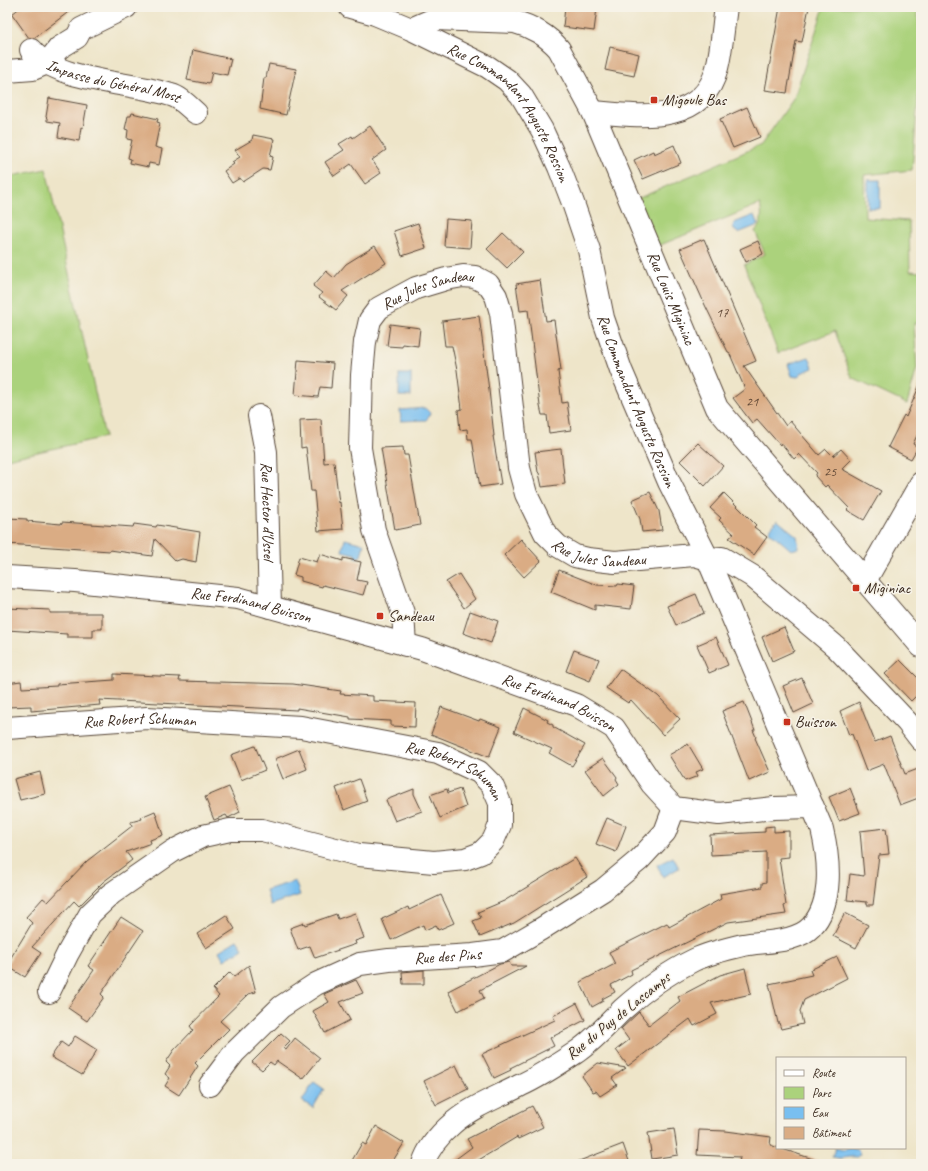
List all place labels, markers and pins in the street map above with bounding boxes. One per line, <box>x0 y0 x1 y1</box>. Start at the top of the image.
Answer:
place label: Migoule Bas <box>662 90 727 110</box>
marker: Migoule Bas <box>649 95 659 105</box>
place label: Miginiac <box>864 578 912 598</box>
marker: Miginiac <box>851 583 861 593</box>
place label: Sandeau <box>388 606 435 626</box>
marker: Sandeau <box>375 611 385 621</box>
place label: Buisson <box>795 712 837 732</box>
marker: Buisson <box>782 717 792 727</box>

